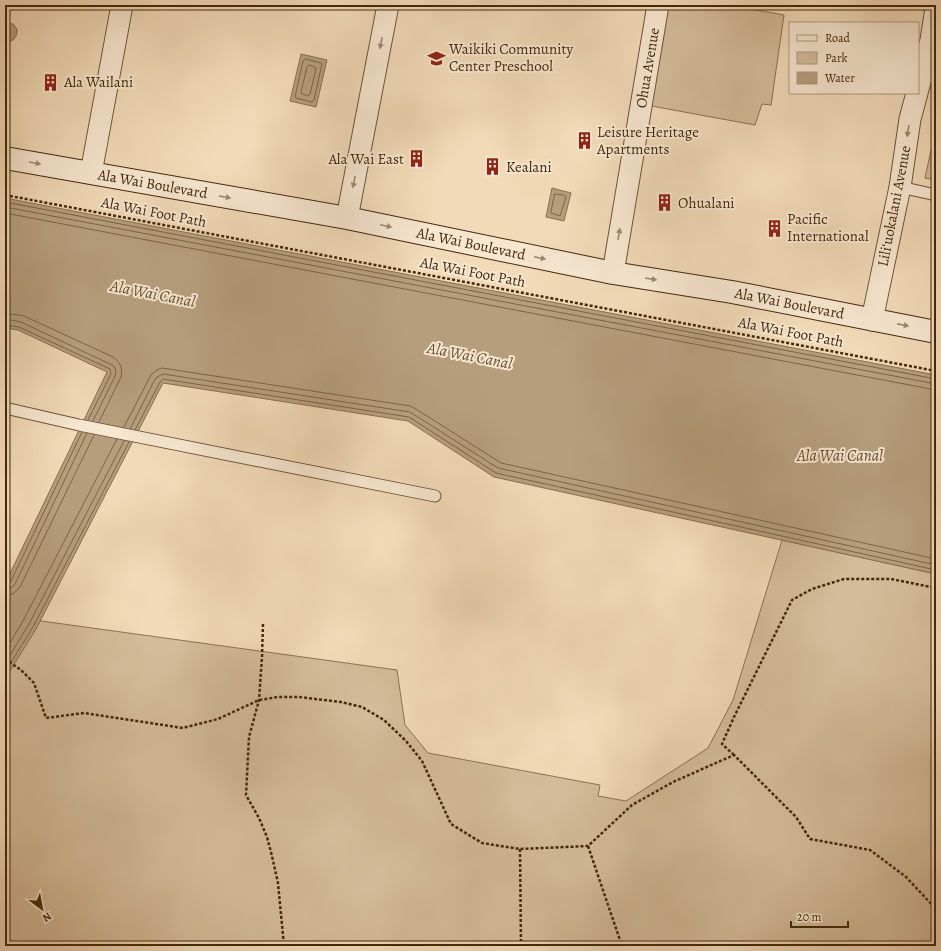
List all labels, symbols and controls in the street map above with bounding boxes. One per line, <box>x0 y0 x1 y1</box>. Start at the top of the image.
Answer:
legend <box>789 22 919 94</box>
street label: Ohua Avenue <box>631 26 664 110</box>
text: Road <box>825 30 851 46</box>
one-way arrow <box>378 37 384 49</box>
place label: Waikiki Community Center Preschool <box>448 39 573 76</box>
school or university icon: Waikiki Community Center Preschool <box>426 48 446 68</box>
text: Park <box>825 50 848 66</box>
text: Water <box>824 70 855 86</box>
building icon: Ala Wailani <box>41 72 61 92</box>
place label: Ala Wailani <box>63 72 133 92</box>
place label: Leisure Heritage Apartments <box>596 122 699 159</box>
one-way arrow <box>905 125 911 137</box>
building icon: Leisure Heritage Apartments <box>574 131 594 151</box>
street label: Liliʻuokalani Avenue <box>872 144 916 268</box>
place label: Ala Wai East <box>327 149 404 169</box>
building icon: Ala Wai East <box>407 149 427 169</box>
building icon: Kealani <box>483 157 503 177</box>
place label: Kealani <box>506 157 552 177</box>
one-way arrow <box>29 160 41 166</box>
street label: Ala Wai Boulevard <box>95 164 210 204</box>
one-way arrow <box>351 176 357 188</box>
street label: Ala Wai Foot Path <box>99 192 208 232</box>
building icon: Ohualani <box>655 193 675 213</box>
place label: Ohualani <box>678 193 735 213</box>
one-way arrow <box>219 194 232 200</box>
place label: Pacific International <box>787 209 869 246</box>
building icon: Pacific International <box>764 218 784 238</box>
street label: Ala Wai Boulevard <box>414 222 528 265</box>
one-way arrow <box>379 223 392 229</box>
one-way arrow <box>616 228 622 240</box>
street label: Ala Wai Foot Path <box>418 252 527 292</box>
one-way arrow <box>534 255 546 261</box>
water label: Ala Wai Canal <box>107 275 197 313</box>
one-way arrow <box>645 276 657 282</box>
street label: Ala Wai Boulevard <box>732 283 847 324</box>
street label: Ala Wai Foot Path <box>736 312 845 352</box>
one-way arrow <box>897 323 909 329</box>
water label: Ala Wai Canal <box>424 337 514 375</box>
water label: Ala Wai Canal <box>796 445 883 467</box>
north arrow <box>22 889 62 929</box>
scale bar <box>791 903 848 929</box>
text: N <box>40 909 54 926</box>
text: 20 m <box>797 909 821 925</box>

